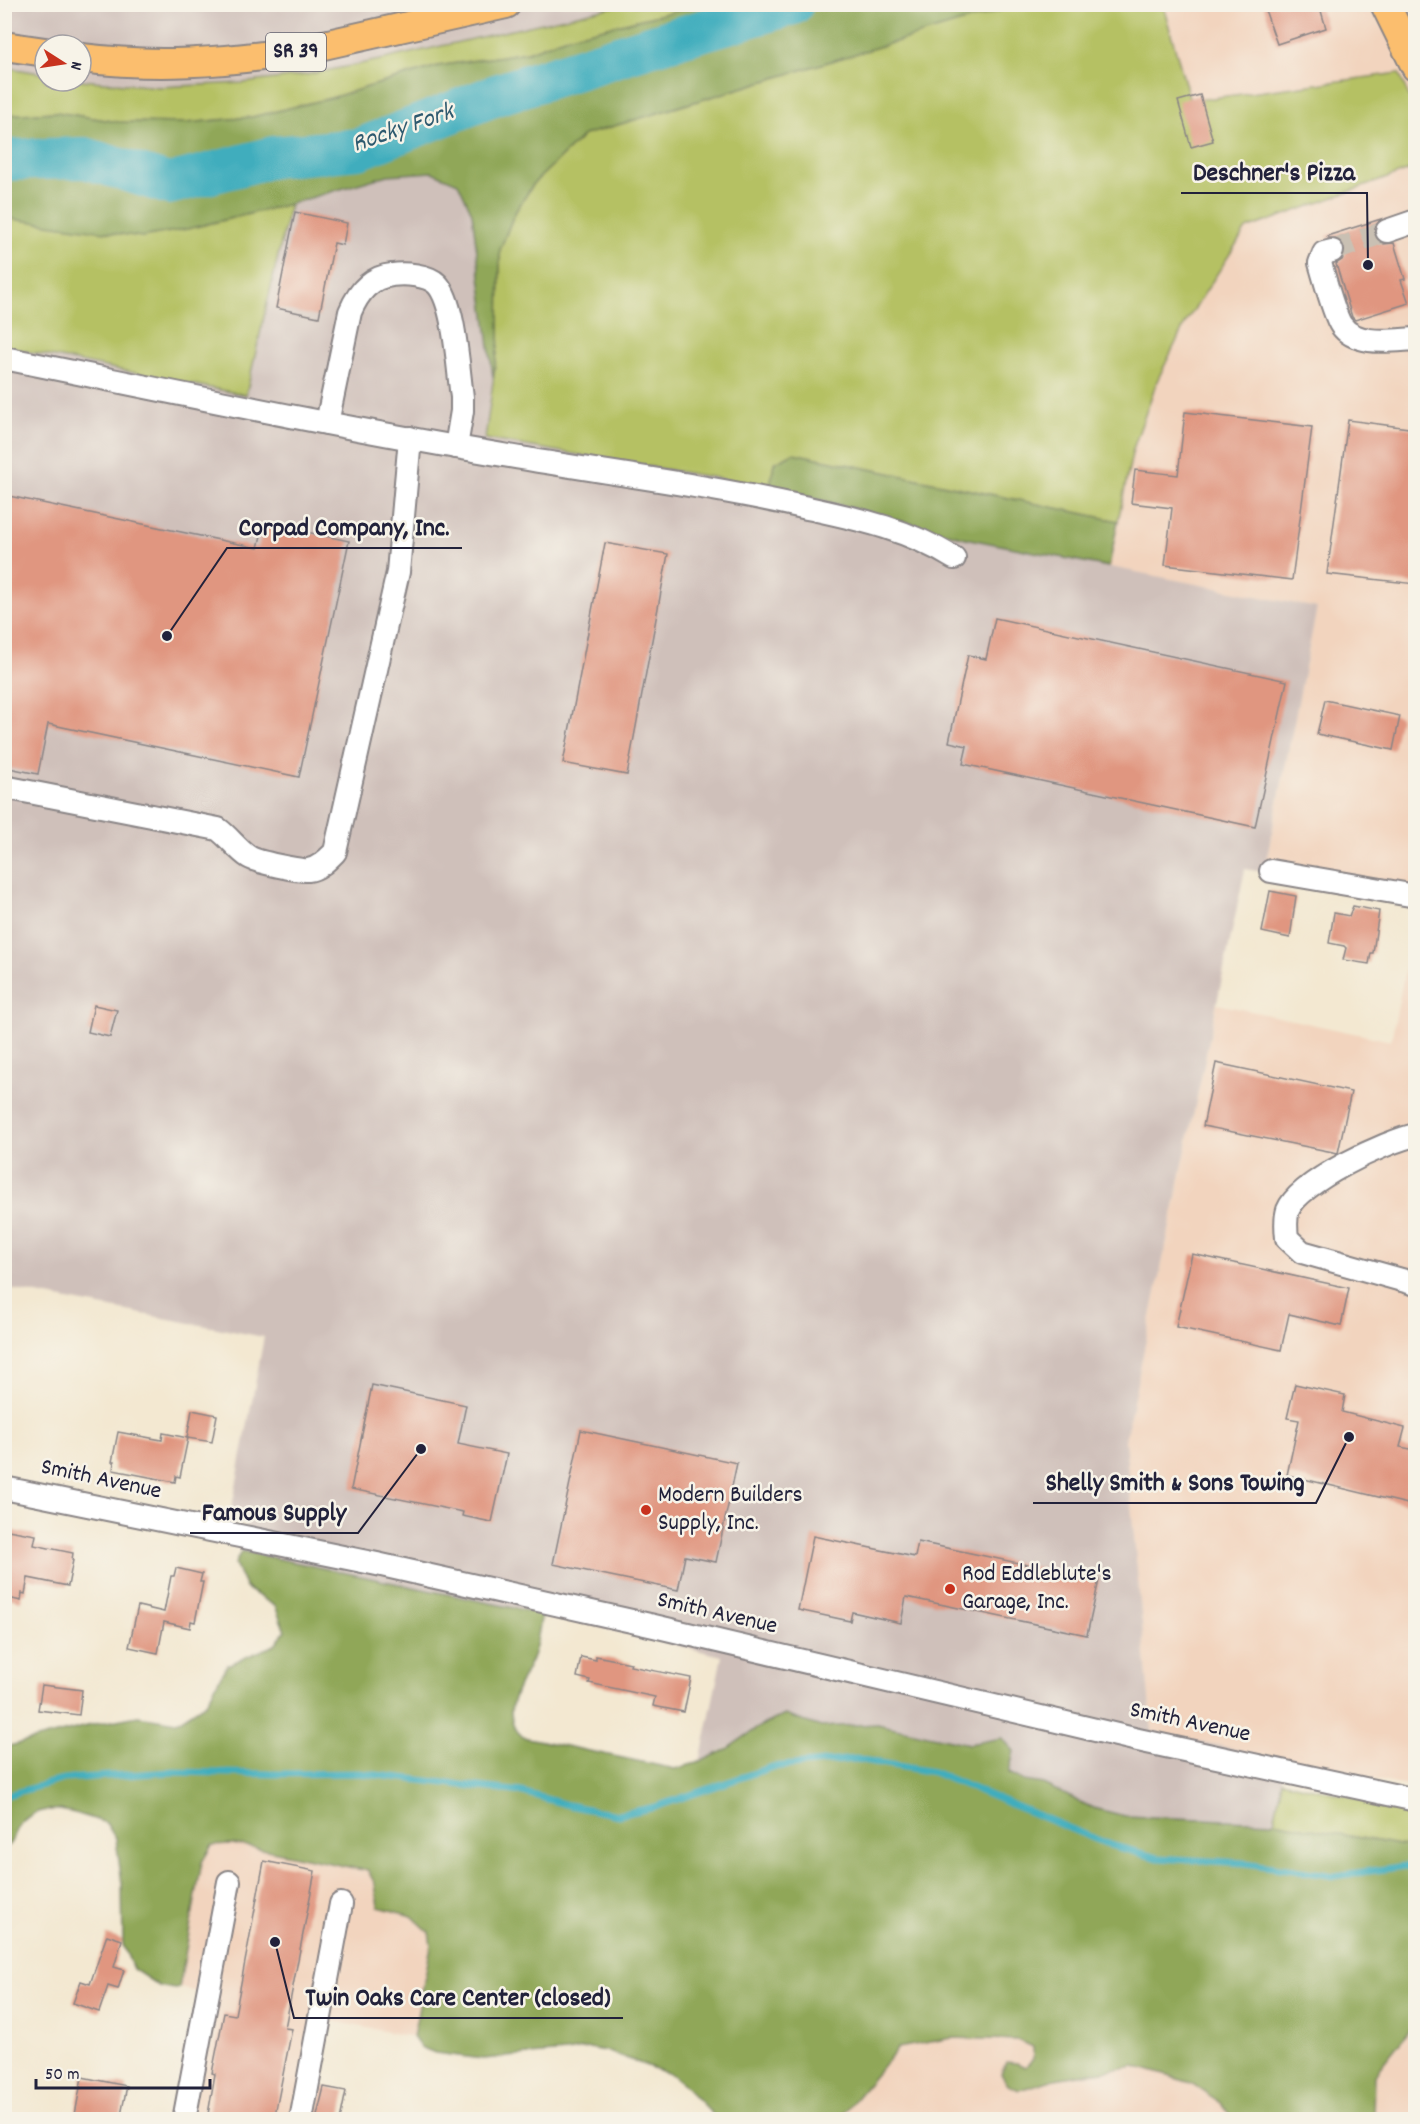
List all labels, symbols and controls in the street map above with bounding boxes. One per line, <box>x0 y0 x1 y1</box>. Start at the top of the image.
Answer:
north arrow <box>33 33 93 93</box>
road number: SR 39 <box>266 33 326 71</box>
text: N <box>63 59 87 72</box>
water label: Rocky Fork <box>347 94 461 164</box>
callout: Deschner's Pizza <box>1181 149 1367 193</box>
text: Deschner's Pizza <box>1193 156 1356 193</box>
callout: Corpad Company, Inc. <box>227 504 462 548</box>
text: Corpad Company, Inc. <box>238 511 450 548</box>
street label: Smith Avenue <box>38 1451 164 1509</box>
callout: Shelly Smith & Sons Towing <box>1033 1459 1316 1503</box>
text: Shelly Smith & Sons Towing <box>1045 1466 1305 1503</box>
place label: Modern Builders Supply, Inc. <box>658 1479 803 1541</box>
callout: Famous Supply <box>190 1489 358 1533</box>
text: Famous Supply <box>202 1496 348 1533</box>
marker: Modern Builders Supply, Inc. <box>639 1503 653 1517</box>
place label: Rod Eddleblute's Garage, Inc. <box>962 1558 1112 1620</box>
marker: Rod Eddleblute's Garage, Inc. <box>943 1582 957 1596</box>
street label: Smith Avenue <box>654 1584 780 1644</box>
street label: Smith Avenue <box>1127 1694 1253 1752</box>
callout: Twin Oaks Care Center (closed) <box>294 1974 623 2018</box>
text: Twin Oaks Care Center (closed) <box>305 1981 611 2018</box>
scale bar <box>36 2052 210 2090</box>
text: 50 m <box>45 2063 80 2088</box>

